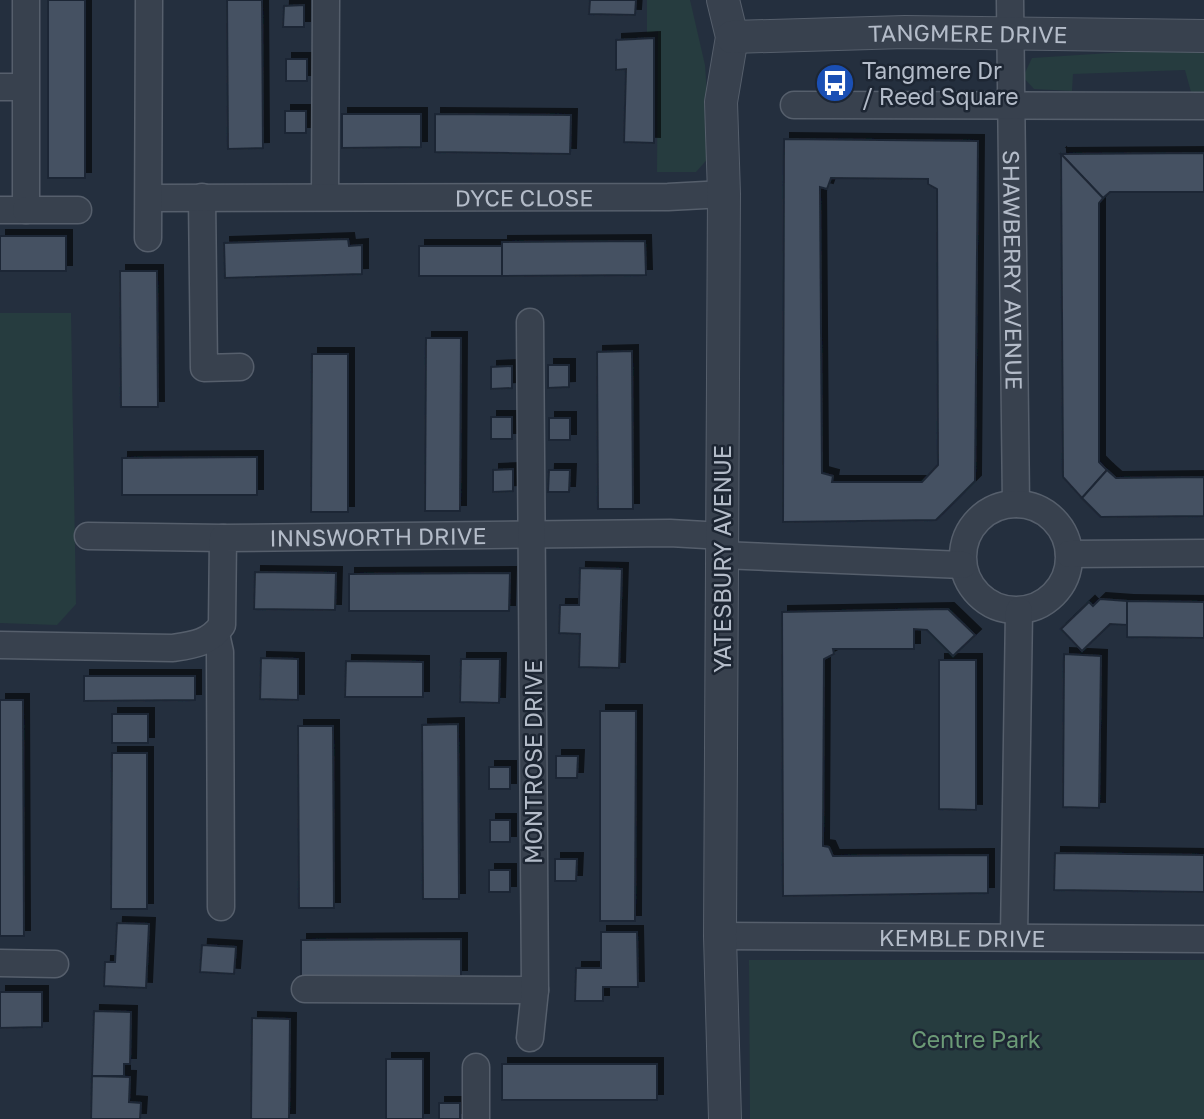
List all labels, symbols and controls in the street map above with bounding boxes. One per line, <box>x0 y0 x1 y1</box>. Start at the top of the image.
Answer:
street label: TANGMERE DRIVE <box>868 18 1068 48</box>
place label: Tangmere Dr / Reed Square <box>862 56 1019 110</box>
bus stop icon: Tangmere Dr / Reed Square <box>814 62 856 104</box>
street label: SHAWBERRY AVENUE <box>998 150 1029 390</box>
street label: DYCE CLOSE <box>455 183 593 211</box>
street label: YATESBURY AVENUE <box>708 445 736 673</box>
street label: INNSWORTH DRIVE <box>269 521 486 551</box>
street label: MONTROSE DRIVE <box>519 660 547 864</box>
street label: KEMBLE DRIVE <box>879 923 1045 952</box>
park label: Centre Park <box>911 1025 1041 1053</box>

